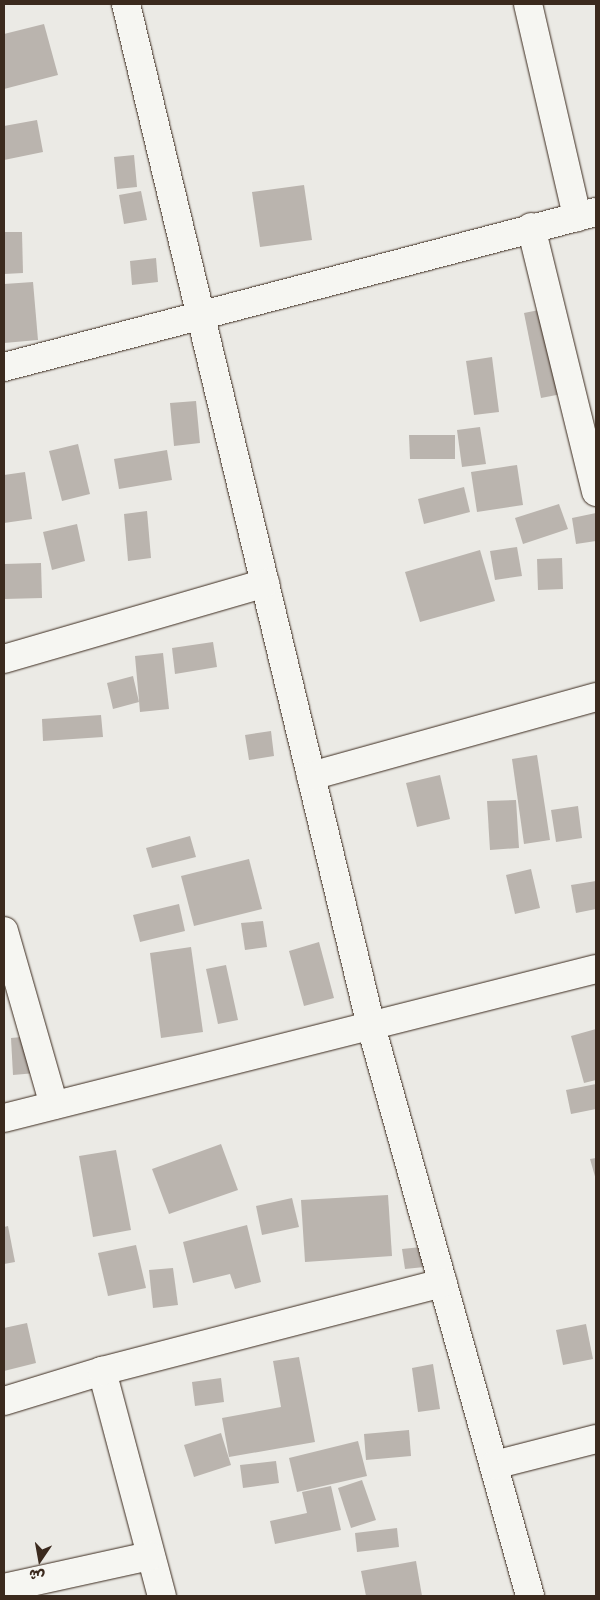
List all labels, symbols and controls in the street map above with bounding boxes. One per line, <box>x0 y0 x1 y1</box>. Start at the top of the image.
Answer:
north arrow <box>15 1535 65 1585</box>
text: ش <box>27 1565 46 1585</box>

